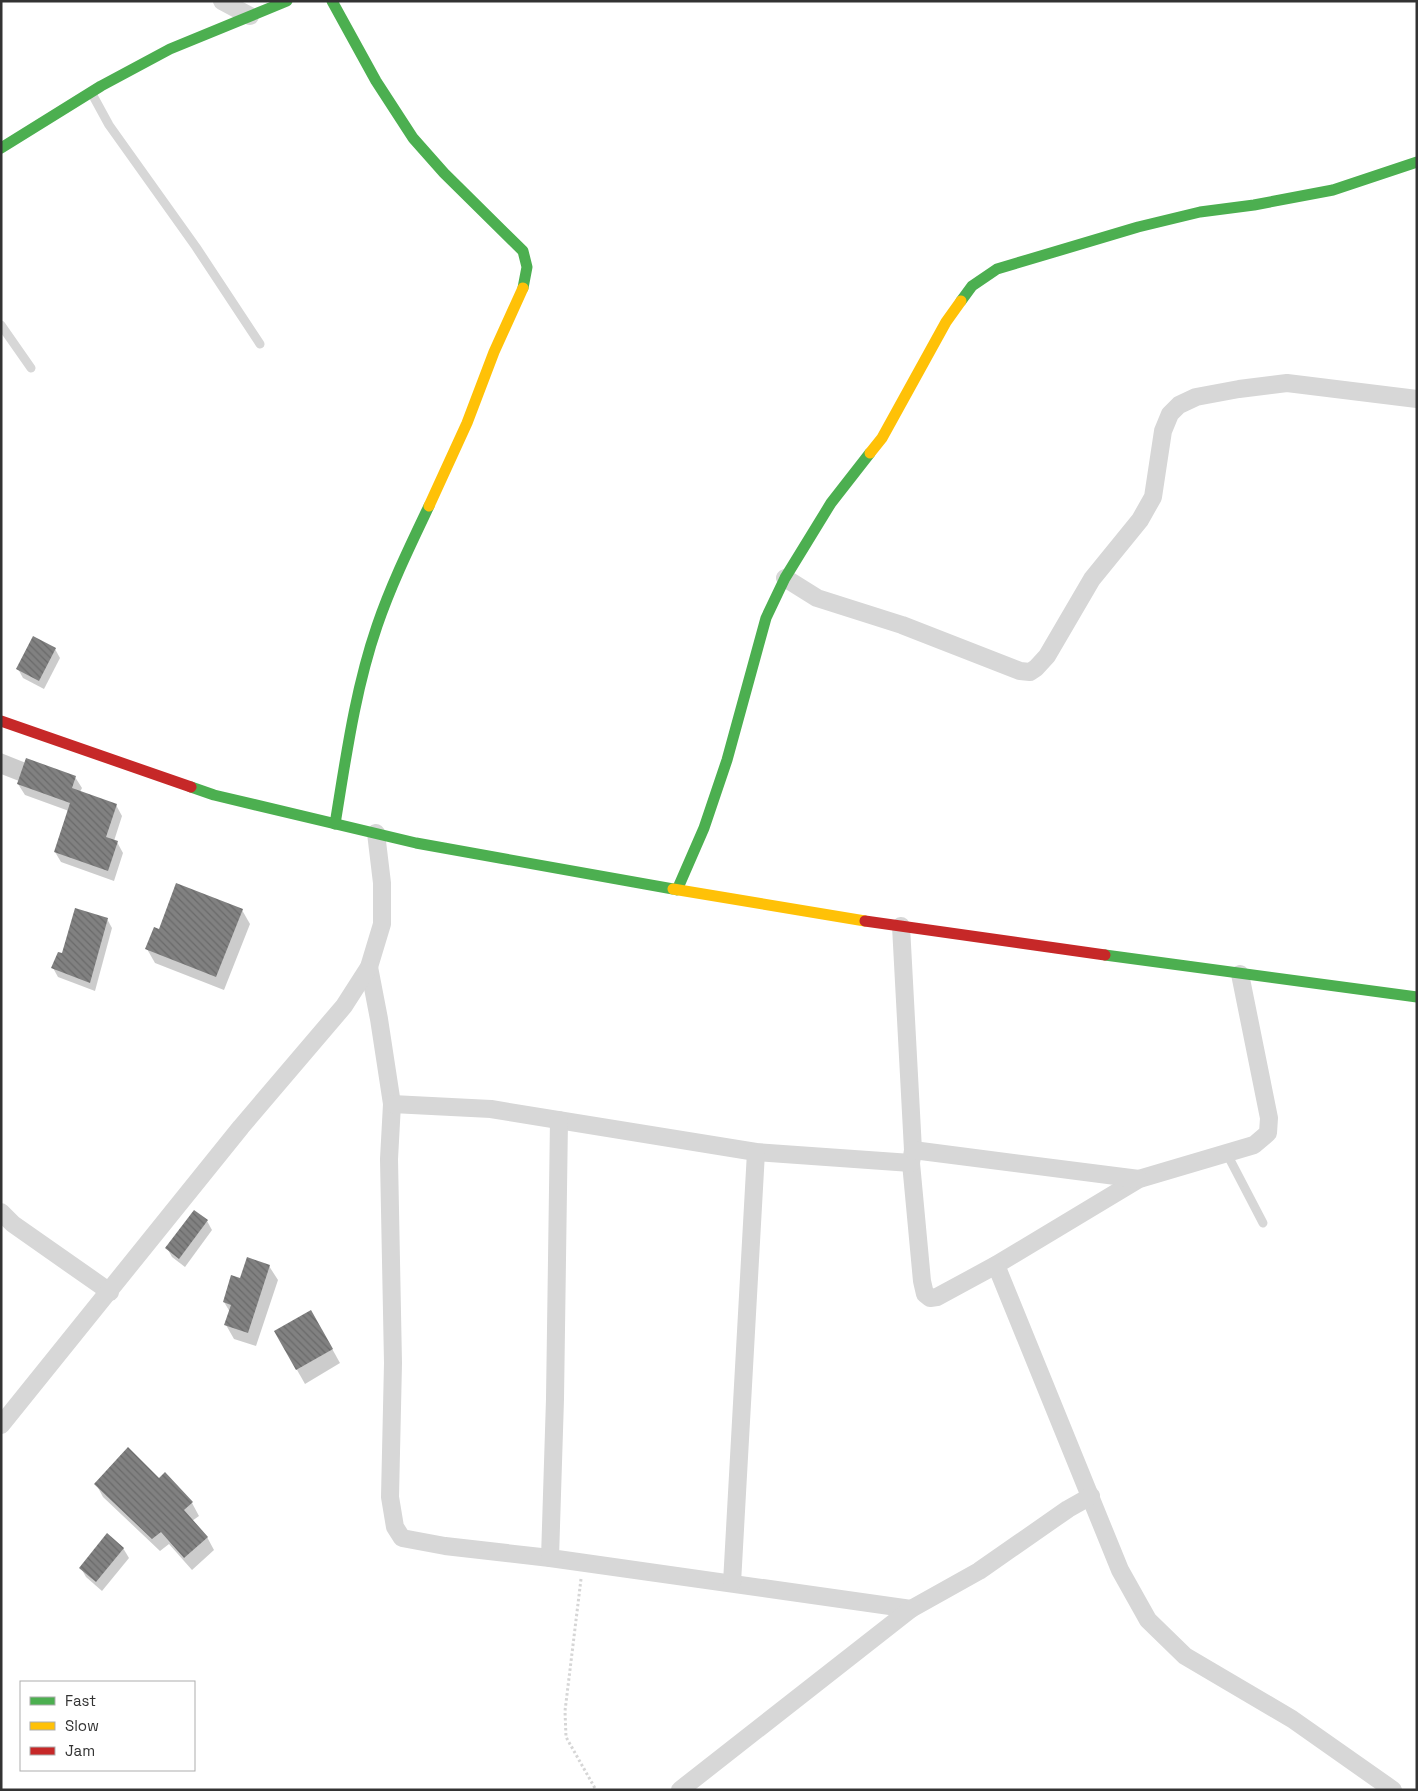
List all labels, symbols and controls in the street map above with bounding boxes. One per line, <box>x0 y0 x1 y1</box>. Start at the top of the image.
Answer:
legend <box>20 1681 195 1771</box>
text: Fast <box>65 1691 96 1710</box>
text: Slow <box>65 1716 99 1735</box>
text: Jam <box>65 1741 95 1760</box>

